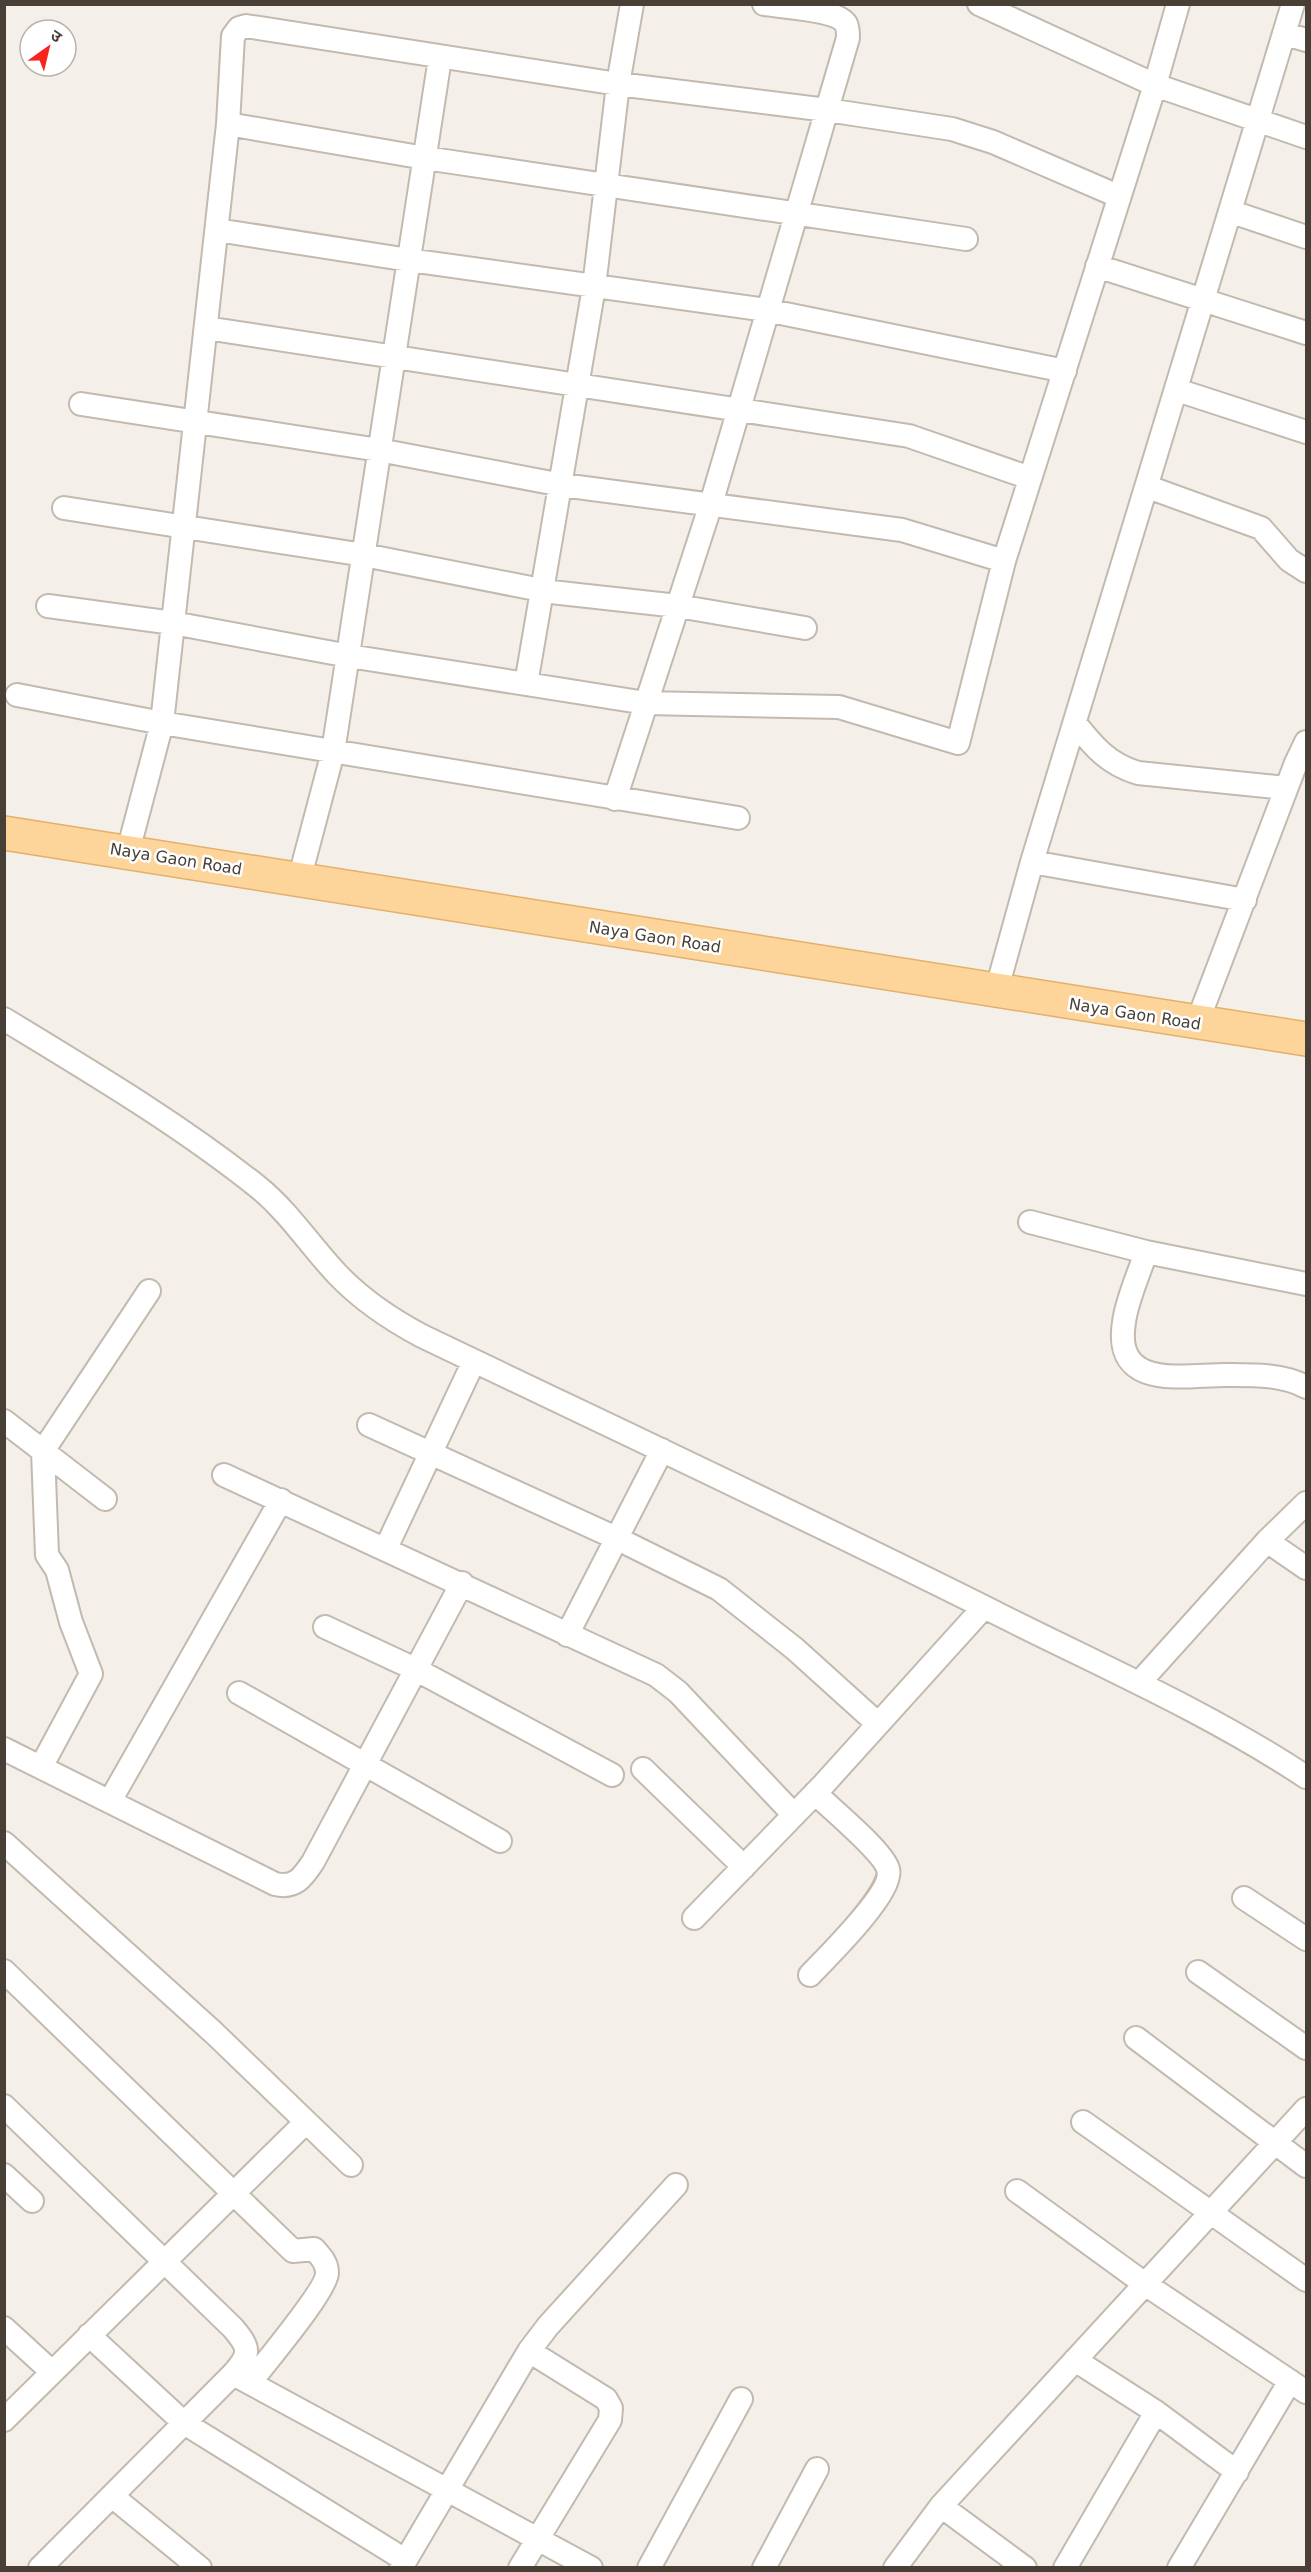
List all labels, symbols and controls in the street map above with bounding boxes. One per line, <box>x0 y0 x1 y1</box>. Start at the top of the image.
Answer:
north arrow <box>18 18 78 78</box>
text: उ <box>47 25 66 47</box>
street label: Naya Gaon Road <box>109 839 243 879</box>
street label: Naya Gaon Road <box>588 917 722 957</box>
street label: Naya Gaon Road <box>1068 994 1202 1034</box>

